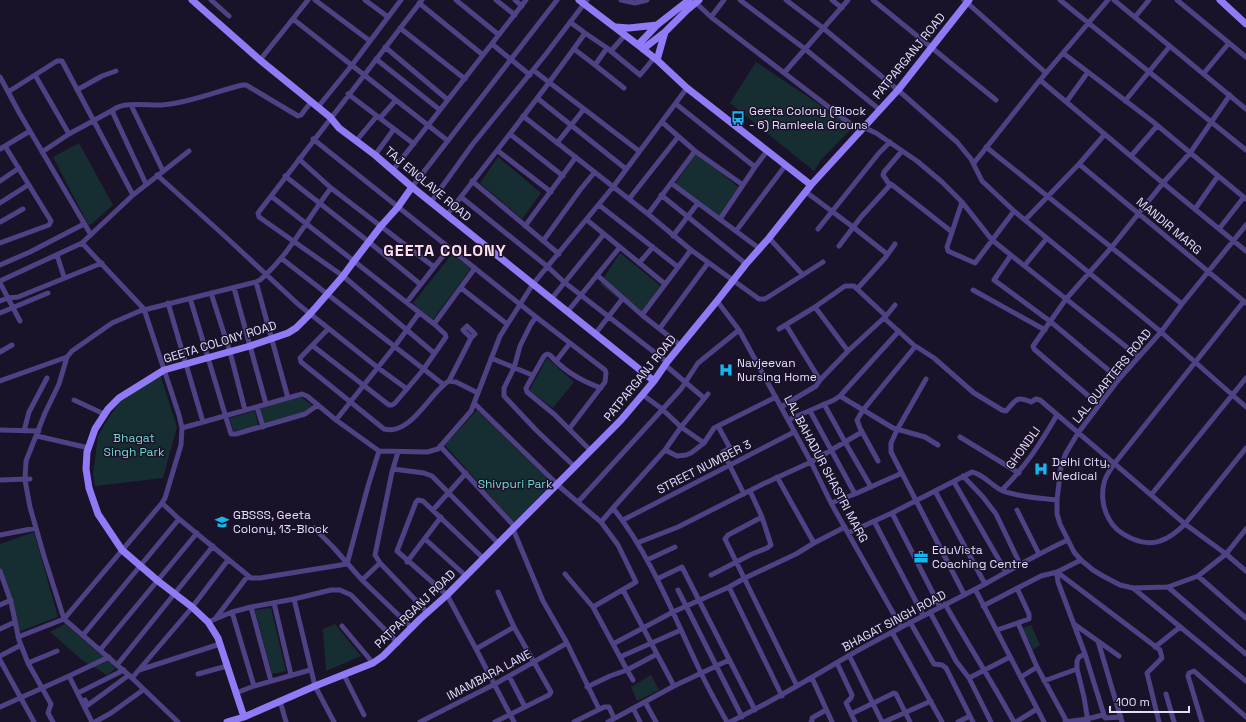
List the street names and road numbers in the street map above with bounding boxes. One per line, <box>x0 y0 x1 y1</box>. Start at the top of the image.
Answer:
street label: PATPARGANJ ROAD <box>869 10 949 102</box>
street label: TAJ ENCLAVE ROAD <box>381 143 475 225</box>
street label: MANDIR MARG <box>1133 194 1205 258</box>
street label: GEETA COLONY ROAD <box>162 317 278 367</box>
street label: LAL QUARTERS ROAD <box>1069 325 1155 427</box>
street label: PATPARGANJ ROAD <box>600 332 680 424</box>
street label: LAL BAHADUR SHASTRI MARG <box>780 393 872 546</box>
street label: GHONDLI <box>1002 423 1044 473</box>
street label: STREET NUMBER 3 <box>654 436 754 498</box>
street label: PATPARGANJ ROAD <box>371 566 459 652</box>
street label: BHAGAT SINGH ROAD <box>839 587 949 655</box>
street label: IMAMBARA LANE <box>444 646 534 704</box>

